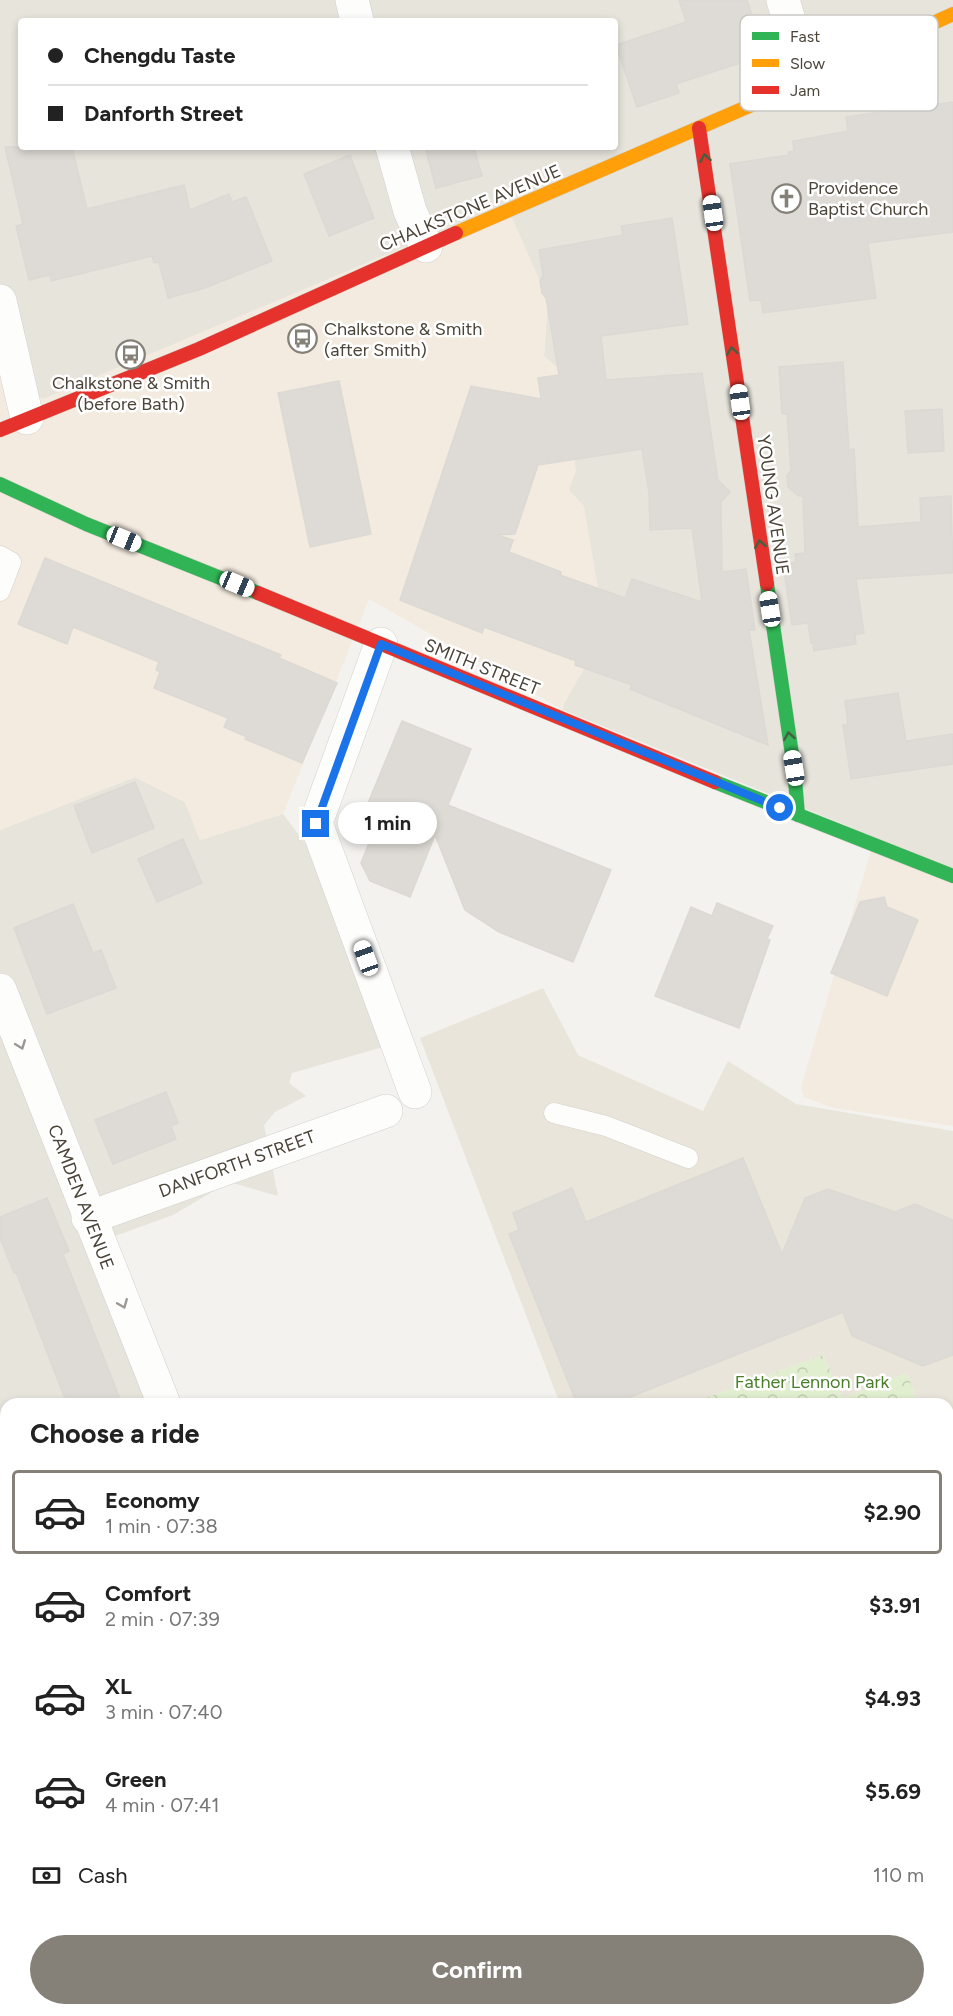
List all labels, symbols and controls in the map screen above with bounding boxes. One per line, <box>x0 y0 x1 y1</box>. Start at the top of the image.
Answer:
legend <box>740 15 938 111</box>
text: Fast <box>790 27 820 46</box>
text: Chengdu Taste <box>84 42 235 69</box>
text: Slow <box>790 54 825 73</box>
text: Jam <box>790 81 820 100</box>
text: Danforth Street <box>84 100 244 127</box>
one-way arrow <box>699 153 712 163</box>
street label: CHALKSTONE AVENUE <box>376 160 564 256</box>
place label: Providence Baptist Church <box>808 177 928 220</box>
church icon: Providence Baptist Church <box>771 182 803 214</box>
car <box>702 194 724 232</box>
place label: Chalkstone & Smith (after Smith) <box>324 318 482 361</box>
bus stop icon: Chalkstone & Smith (after Smith) <box>287 323 319 355</box>
bus stop icon: Chalkstone & Smith (before Bath) <box>115 338 147 370</box>
one-way arrow <box>727 346 739 355</box>
place label: Chalkstone & Smith (before Bath) <box>52 372 210 415</box>
car <box>729 383 751 421</box>
street label: YOUNG AVENUE <box>752 433 794 577</box>
car <box>104 524 144 554</box>
one-way arrow <box>754 539 767 549</box>
car <box>217 569 257 599</box>
car <box>758 590 782 628</box>
street label: SMITH STREET <box>421 634 543 700</box>
one-way arrow <box>784 732 796 741</box>
car <box>782 749 806 787</box>
route start <box>766 794 793 821</box>
callout: 1 min <box>337 803 436 845</box>
route end <box>302 810 329 837</box>
text: 1 min <box>364 811 411 835</box>
car <box>351 938 381 978</box>
one-way arrow <box>14 1039 27 1049</box>
street label: CAMDEN AVENUE <box>43 1121 119 1273</box>
street label: DANFORTH STREET <box>156 1125 318 1203</box>
one-way arrow <box>116 1298 128 1309</box>
park label: Father Lennon Park <box>735 1371 890 1393</box>
text: Choose a ride <box>30 1417 199 1450</box>
icon: car <box>33 1485 87 1539</box>
text: Economy <box>105 1487 200 1514</box>
text: $2.90 <box>864 1499 921 1526</box>
text: 1 min · 07:38 <box>105 1514 218 1538</box>
icon: car <box>33 1578 87 1632</box>
text: Comfort <box>105 1580 191 1607</box>
text: $3.91 <box>869 1592 921 1619</box>
text: 2 min · 07:39 <box>105 1607 220 1631</box>
icon: car <box>33 1671 87 1725</box>
text: XL <box>105 1673 132 1700</box>
text: $4.93 <box>864 1685 921 1712</box>
text: 3 min · 07:40 <box>105 1700 222 1724</box>
icon: car <box>33 1764 87 1818</box>
text: Green <box>105 1766 167 1793</box>
text: $5.69 <box>865 1778 921 1805</box>
text: 4 min · 07:41 <box>105 1793 219 1817</box>
icon: cash <box>30 1859 63 1892</box>
text: Cash <box>78 1862 128 1889</box>
text: 110 m <box>873 1863 924 1887</box>
button: Confirm <box>30 1935 924 2004</box>

